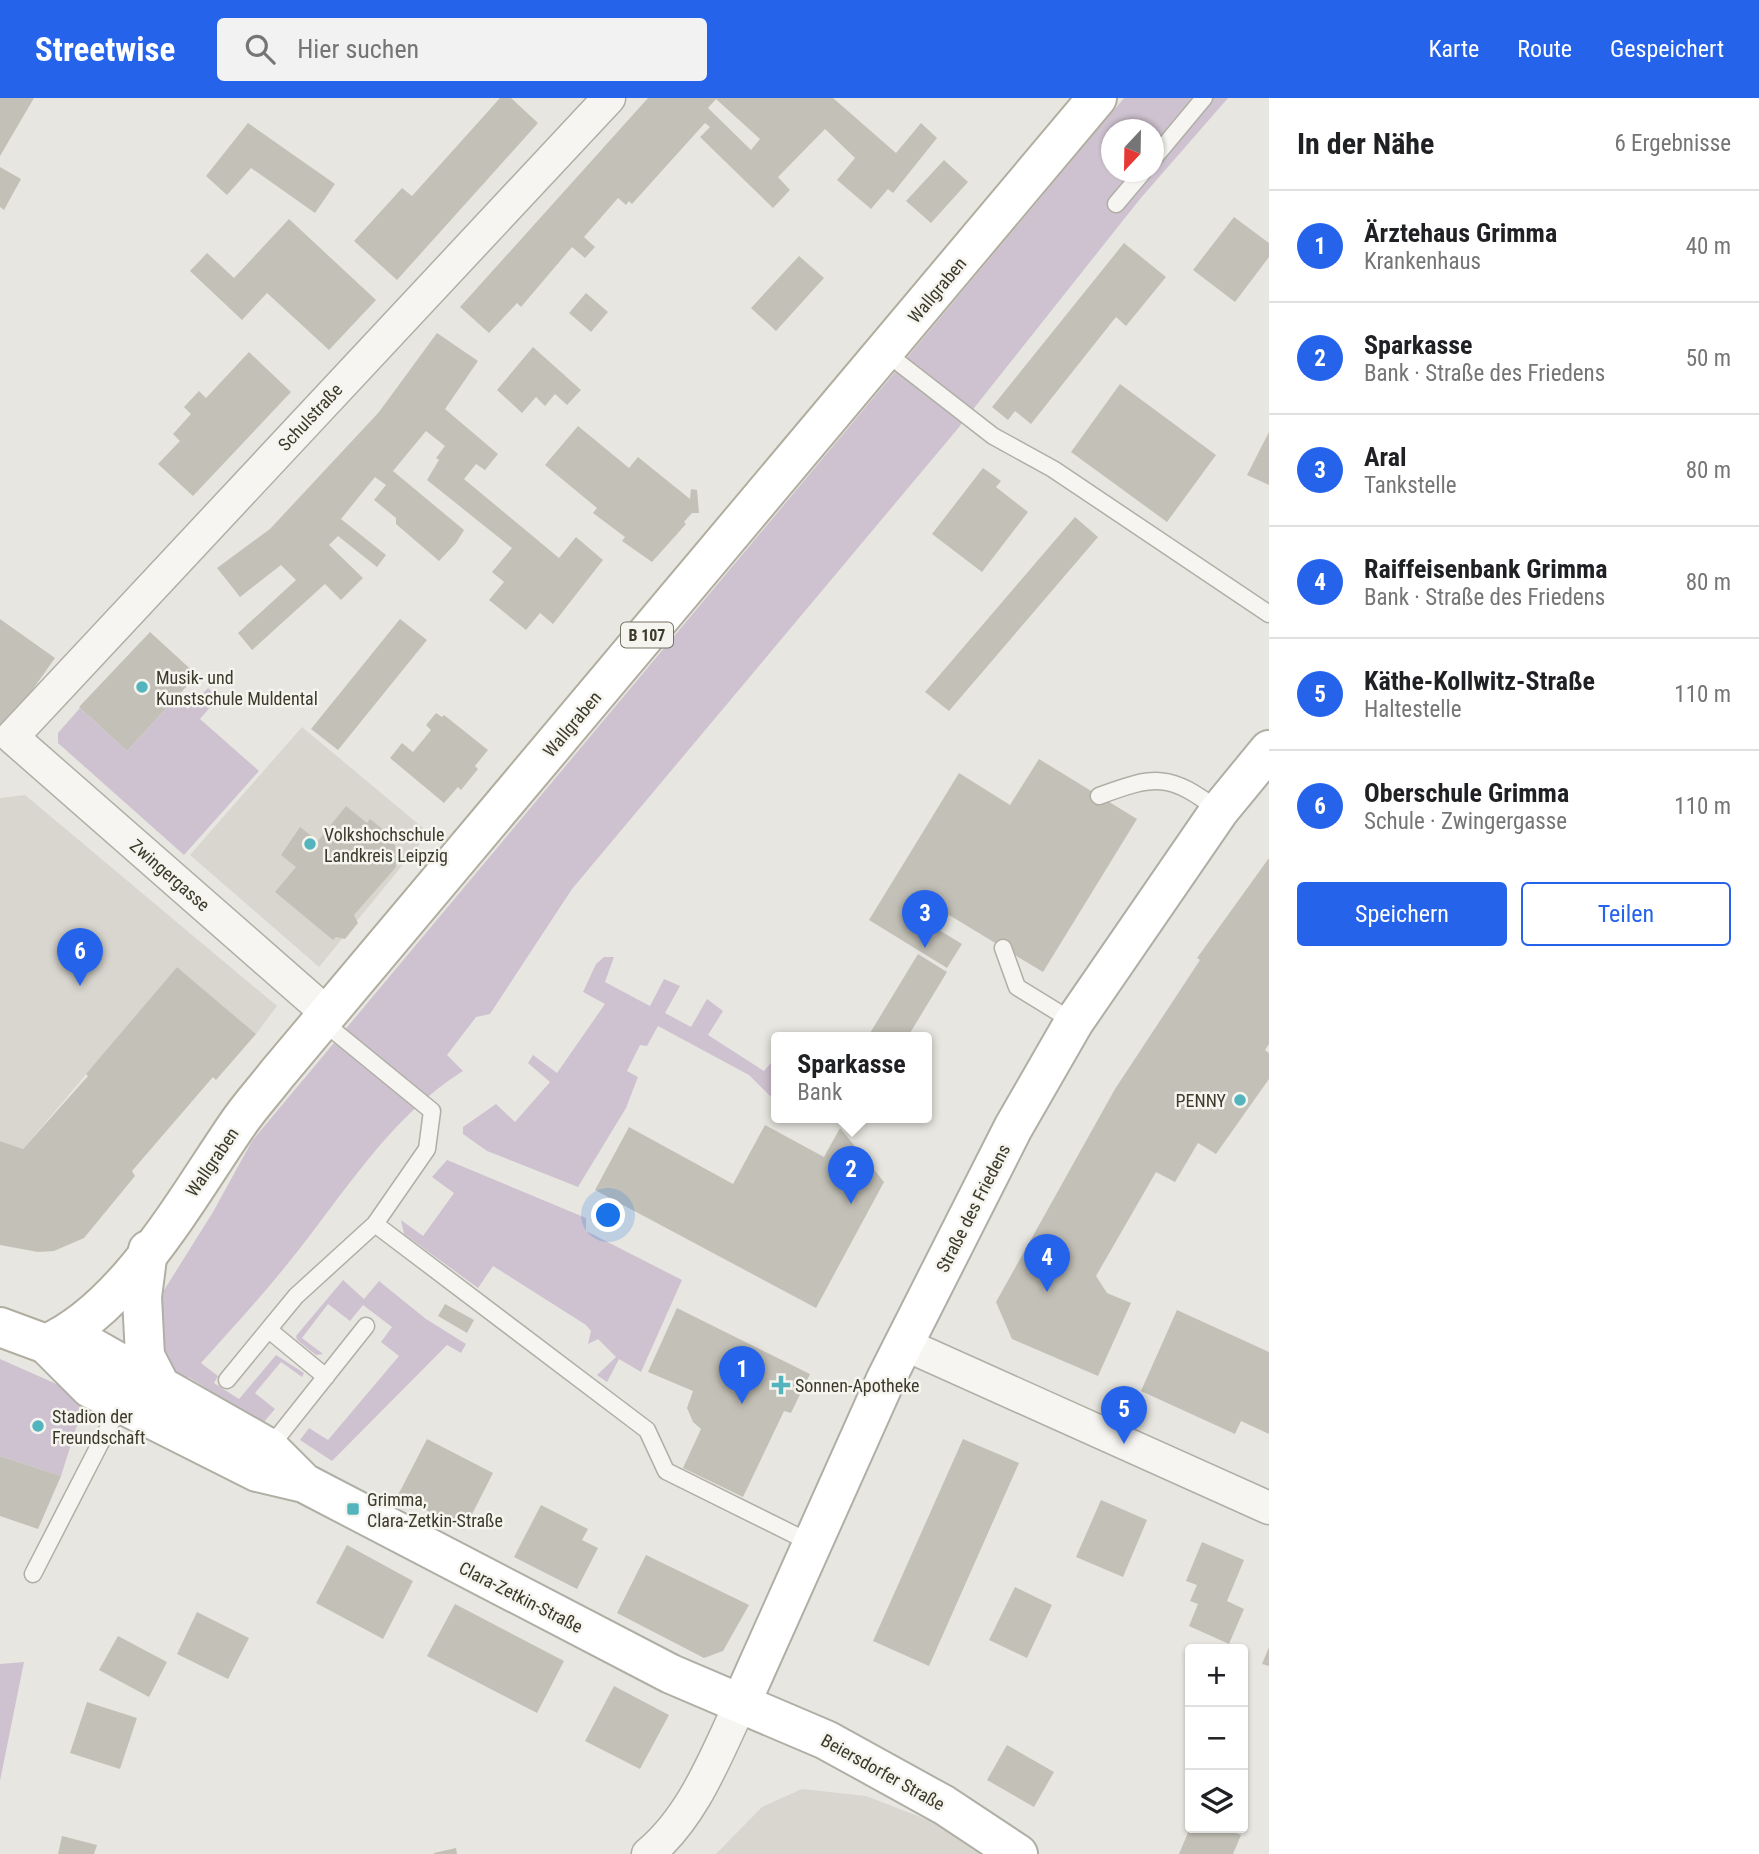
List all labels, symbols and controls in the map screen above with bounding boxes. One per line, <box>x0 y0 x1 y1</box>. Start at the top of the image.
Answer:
search box <box>217 18 707 81</box>
text: Streetwise <box>35 30 175 69</box>
icon: search <box>241 30 279 68</box>
text: Hier suchen <box>297 34 419 64</box>
text: Karte <box>1429 35 1479 63</box>
text: Route <box>1517 35 1572 63</box>
text: Gespeichert <box>1610 35 1724 63</box>
north arrow <box>1101 119 1164 182</box>
text: In der Nähe <box>1297 126 1434 161</box>
text: 6 Ergebnisse <box>1614 130 1731 157</box>
text: Ärztehaus Grimma <box>1364 218 1557 248</box>
text: 1 <box>1314 233 1326 260</box>
text: 40 m <box>1686 233 1731 260</box>
text: Krankenhaus <box>1364 248 1481 275</box>
street label: Wallgraben <box>904 253 970 327</box>
text: Sparkasse <box>1364 330 1473 360</box>
text: 2 <box>1314 345 1326 372</box>
text: 50 m <box>1686 345 1731 372</box>
text: Bank · Straße des Friedens <box>1364 360 1605 387</box>
street label: Schulstraße <box>274 379 346 455</box>
text: Aral <box>1364 442 1407 472</box>
text: 3 <box>1314 457 1326 484</box>
text: 80 m <box>1686 457 1731 484</box>
text: Tankstelle <box>1364 472 1457 499</box>
text: Raiffeisenbank Grimma <box>1364 554 1608 584</box>
text: 4 <box>1314 569 1326 596</box>
text: 80 m <box>1686 569 1731 596</box>
text: Bank · Straße des Friedens <box>1364 584 1605 611</box>
road number: B 107 <box>621 622 673 648</box>
text: Käthe-Kollwitz-Straße <box>1364 666 1595 696</box>
place label: Musik- und Kunstschule Muldental <box>156 667 318 709</box>
marker: Musik- und Kunstschule Muldental <box>134 679 150 695</box>
text: 5 <box>1314 681 1326 708</box>
text: 110 m <box>1674 681 1731 708</box>
street label: Wallgraben <box>539 687 605 761</box>
text: Haltestelle <box>1364 696 1462 723</box>
text: Oberschule Grimma <box>1364 778 1569 808</box>
text: 6 <box>1314 793 1326 820</box>
text: 110 m <box>1674 793 1731 820</box>
text: Schule · Zwingergasse <box>1364 808 1567 835</box>
place label: Volkshochschule Landkreis Leipzig <box>324 824 448 866</box>
street label: Zwingergasse <box>126 835 214 915</box>
marker: Volkshochschule Landkreis Leipzig <box>302 836 318 852</box>
button: Speichern <box>1297 882 1507 946</box>
button: Teilen <box>1521 882 1731 946</box>
pin: 3 <box>902 890 948 948</box>
pin: 6 <box>57 928 103 986</box>
popup <box>771 1032 932 1123</box>
text: Sparkasse <box>797 1049 906 1079</box>
text: Bank <box>797 1079 842 1106</box>
place label: PENNY <box>1176 1090 1227 1111</box>
marker: PENNY <box>1232 1092 1248 1108</box>
street label: Wallgraben <box>181 1123 243 1201</box>
street label: Straße des Friedens <box>932 1140 1014 1276</box>
pin: 2 <box>828 1146 874 1204</box>
your location <box>591 1198 625 1232</box>
pin: 4 <box>1024 1234 1070 1292</box>
pin: 1 <box>719 1346 765 1404</box>
place label: Sonnen-Apotheke <box>795 1375 920 1396</box>
marker: Sonnen-Apotheke <box>773 1377 789 1393</box>
pin: 5 <box>1101 1386 1147 1444</box>
place label: Stadion der Freundschaft <box>52 1406 145 1448</box>
marker: Stadion der Freundschaft <box>30 1418 46 1434</box>
place label: Grimma, Clara-Zetkin-Straße <box>367 1489 503 1531</box>
marker: Grimma, Clara-Zetkin-Straße <box>345 1501 361 1517</box>
street label: Clara-Zetkin-Straße <box>456 1557 586 1637</box>
map controls <box>1185 1644 1248 1833</box>
button: + <box>1185 1644 1248 1707</box>
button: − <box>1185 1707 1248 1770</box>
street label: Beiersdorfer Straße <box>818 1729 948 1815</box>
button: layers <box>1185 1770 1248 1833</box>

